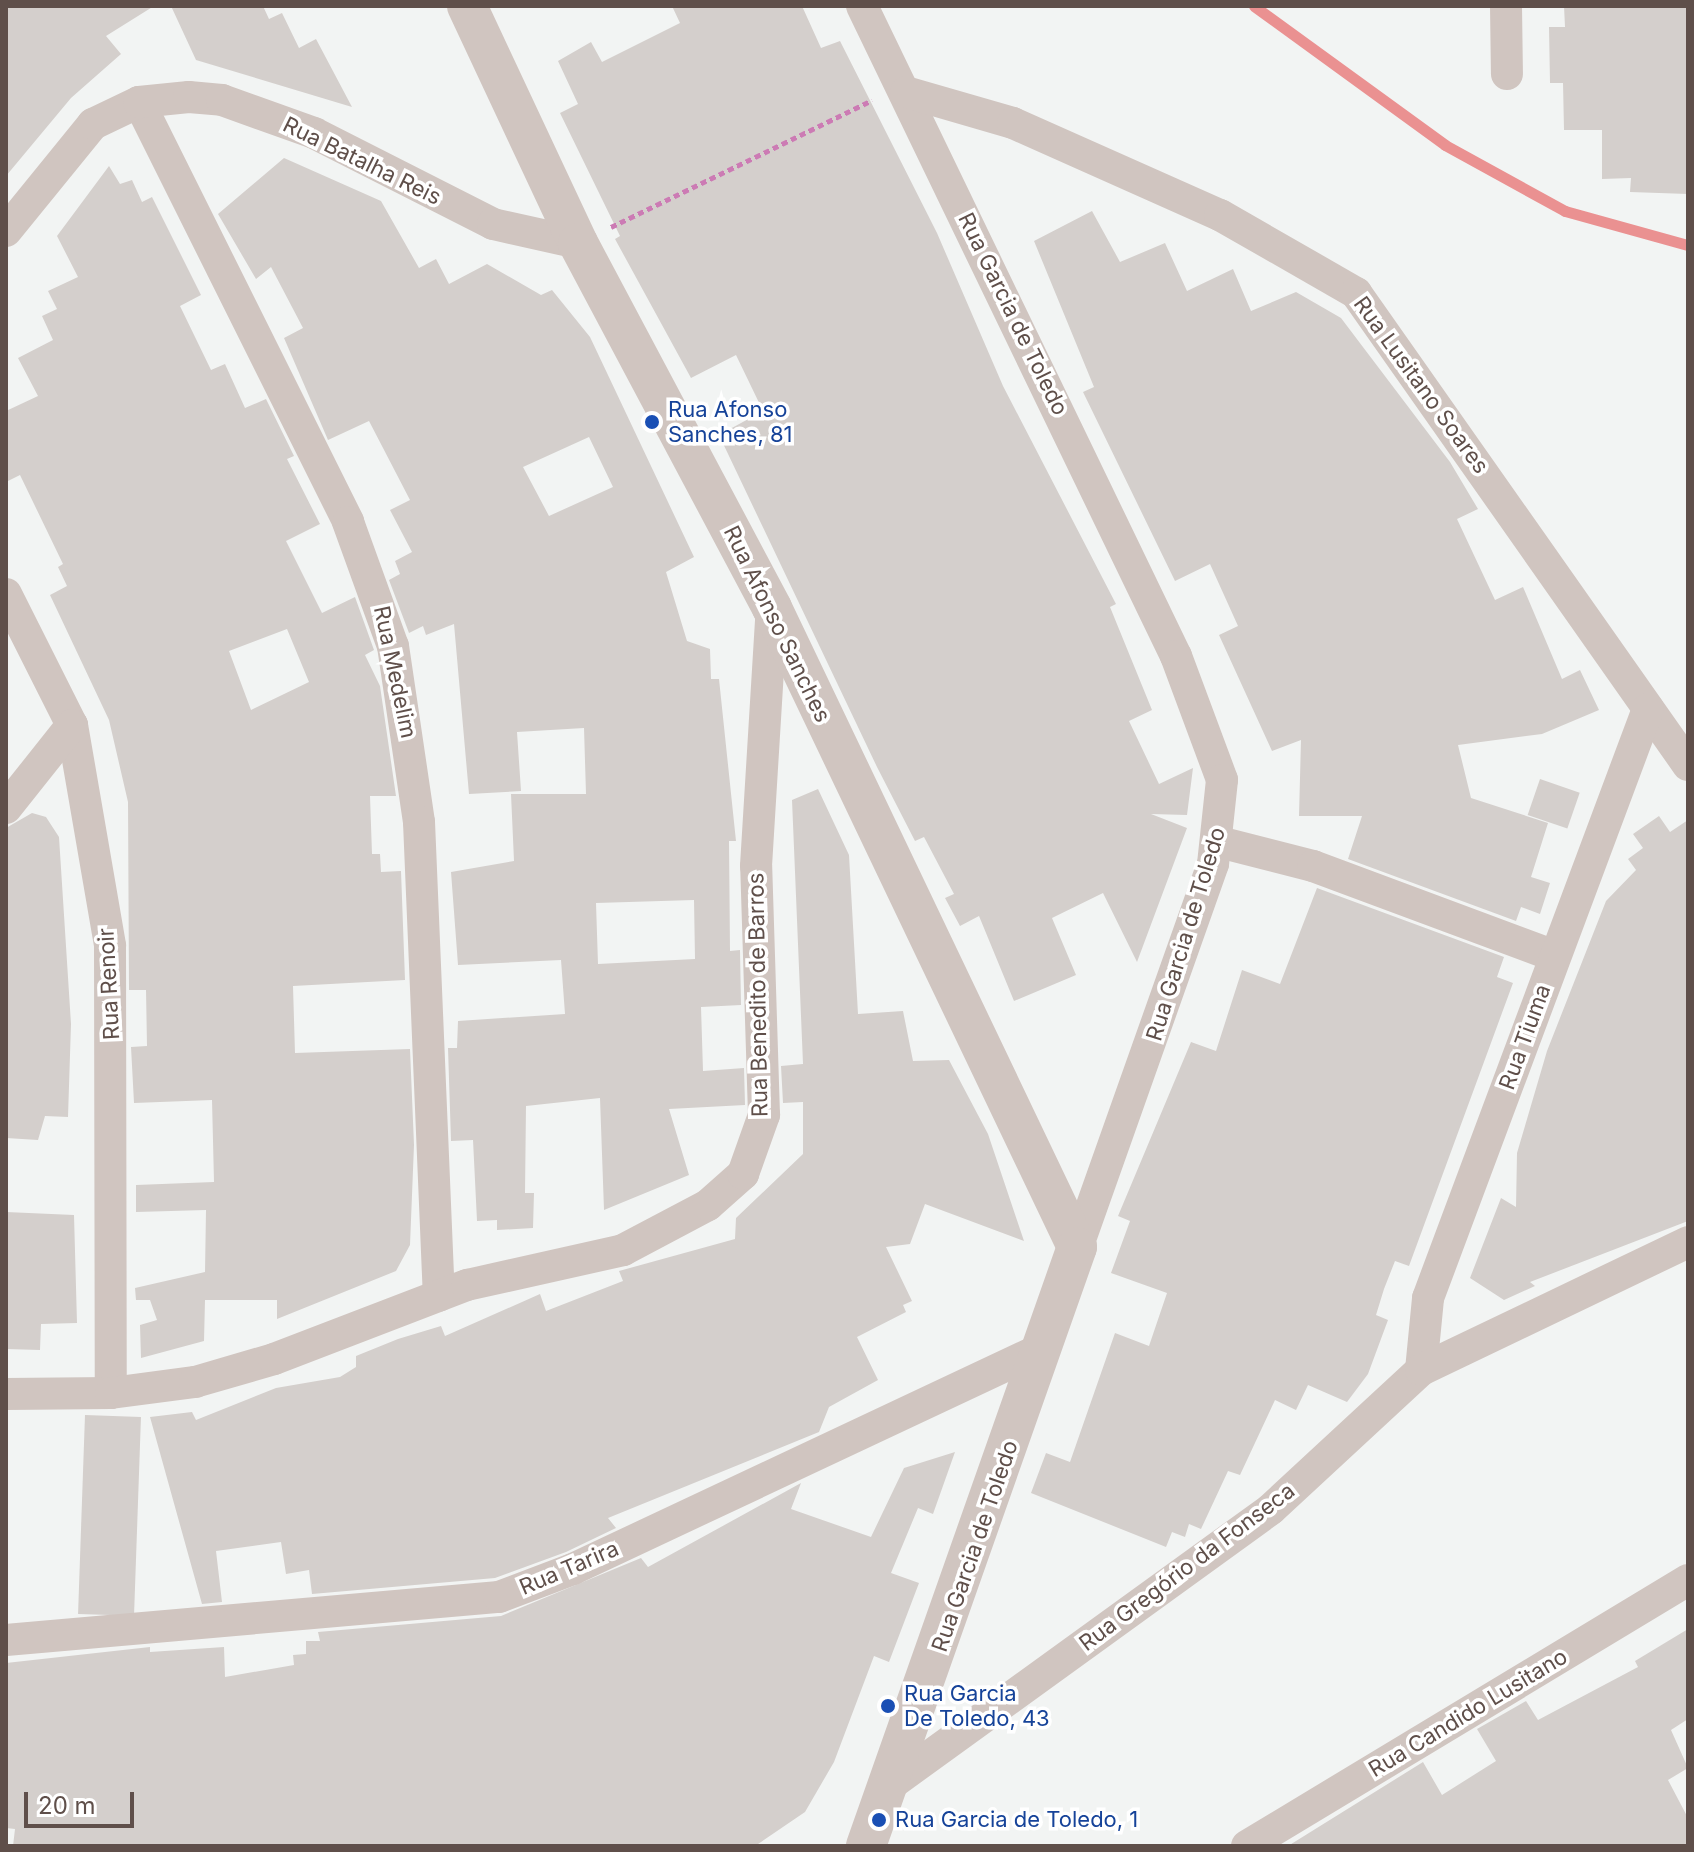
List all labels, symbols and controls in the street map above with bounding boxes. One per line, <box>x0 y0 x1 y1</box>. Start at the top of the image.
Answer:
street label: Rua Batalha Reis <box>279 111 445 211</box>
street label: Rua Garcia de Toledo <box>953 209 1073 419</box>
street label: Rua Lusitano Soares <box>1348 291 1494 479</box>
place label: Rua Afonso Sanches, 81 <box>668 396 793 448</box>
marker: Rua Afonso Sanches, 81 <box>643 413 661 431</box>
street label: Rua Afonso Sanches <box>718 522 836 726</box>
street label: Rua Medelim <box>368 603 422 741</box>
street label: Rua Garcia de Toledo <box>1141 824 1231 1044</box>
street label: Rua Benedito de Barros <box>743 873 773 1117</box>
street label: Rua Renoir <box>93 927 125 1041</box>
street label: Rua Tiuma <box>1494 981 1556 1093</box>
street label: Rua Garcia de Toledo <box>926 1437 1024 1655</box>
street label: Rua Gregório da Fonseca <box>1074 1477 1300 1657</box>
street label: Rua Tarira <box>515 1535 623 1601</box>
street label: Rua Candido Lusitano <box>1364 1643 1572 1783</box>
place label: Rua Garcia De Toledo, 43 <box>904 1680 1050 1732</box>
marker: Rua Garcia De Toledo, 43 <box>879 1697 897 1715</box>
scale bar <box>28 1776 138 1826</box>
text: 20 m <box>38 1791 96 1820</box>
place label: Rua Garcia de Toledo, 1 <box>895 1807 1138 1833</box>
marker: Rua Garcia de Toledo, 1 <box>870 1811 888 1829</box>

